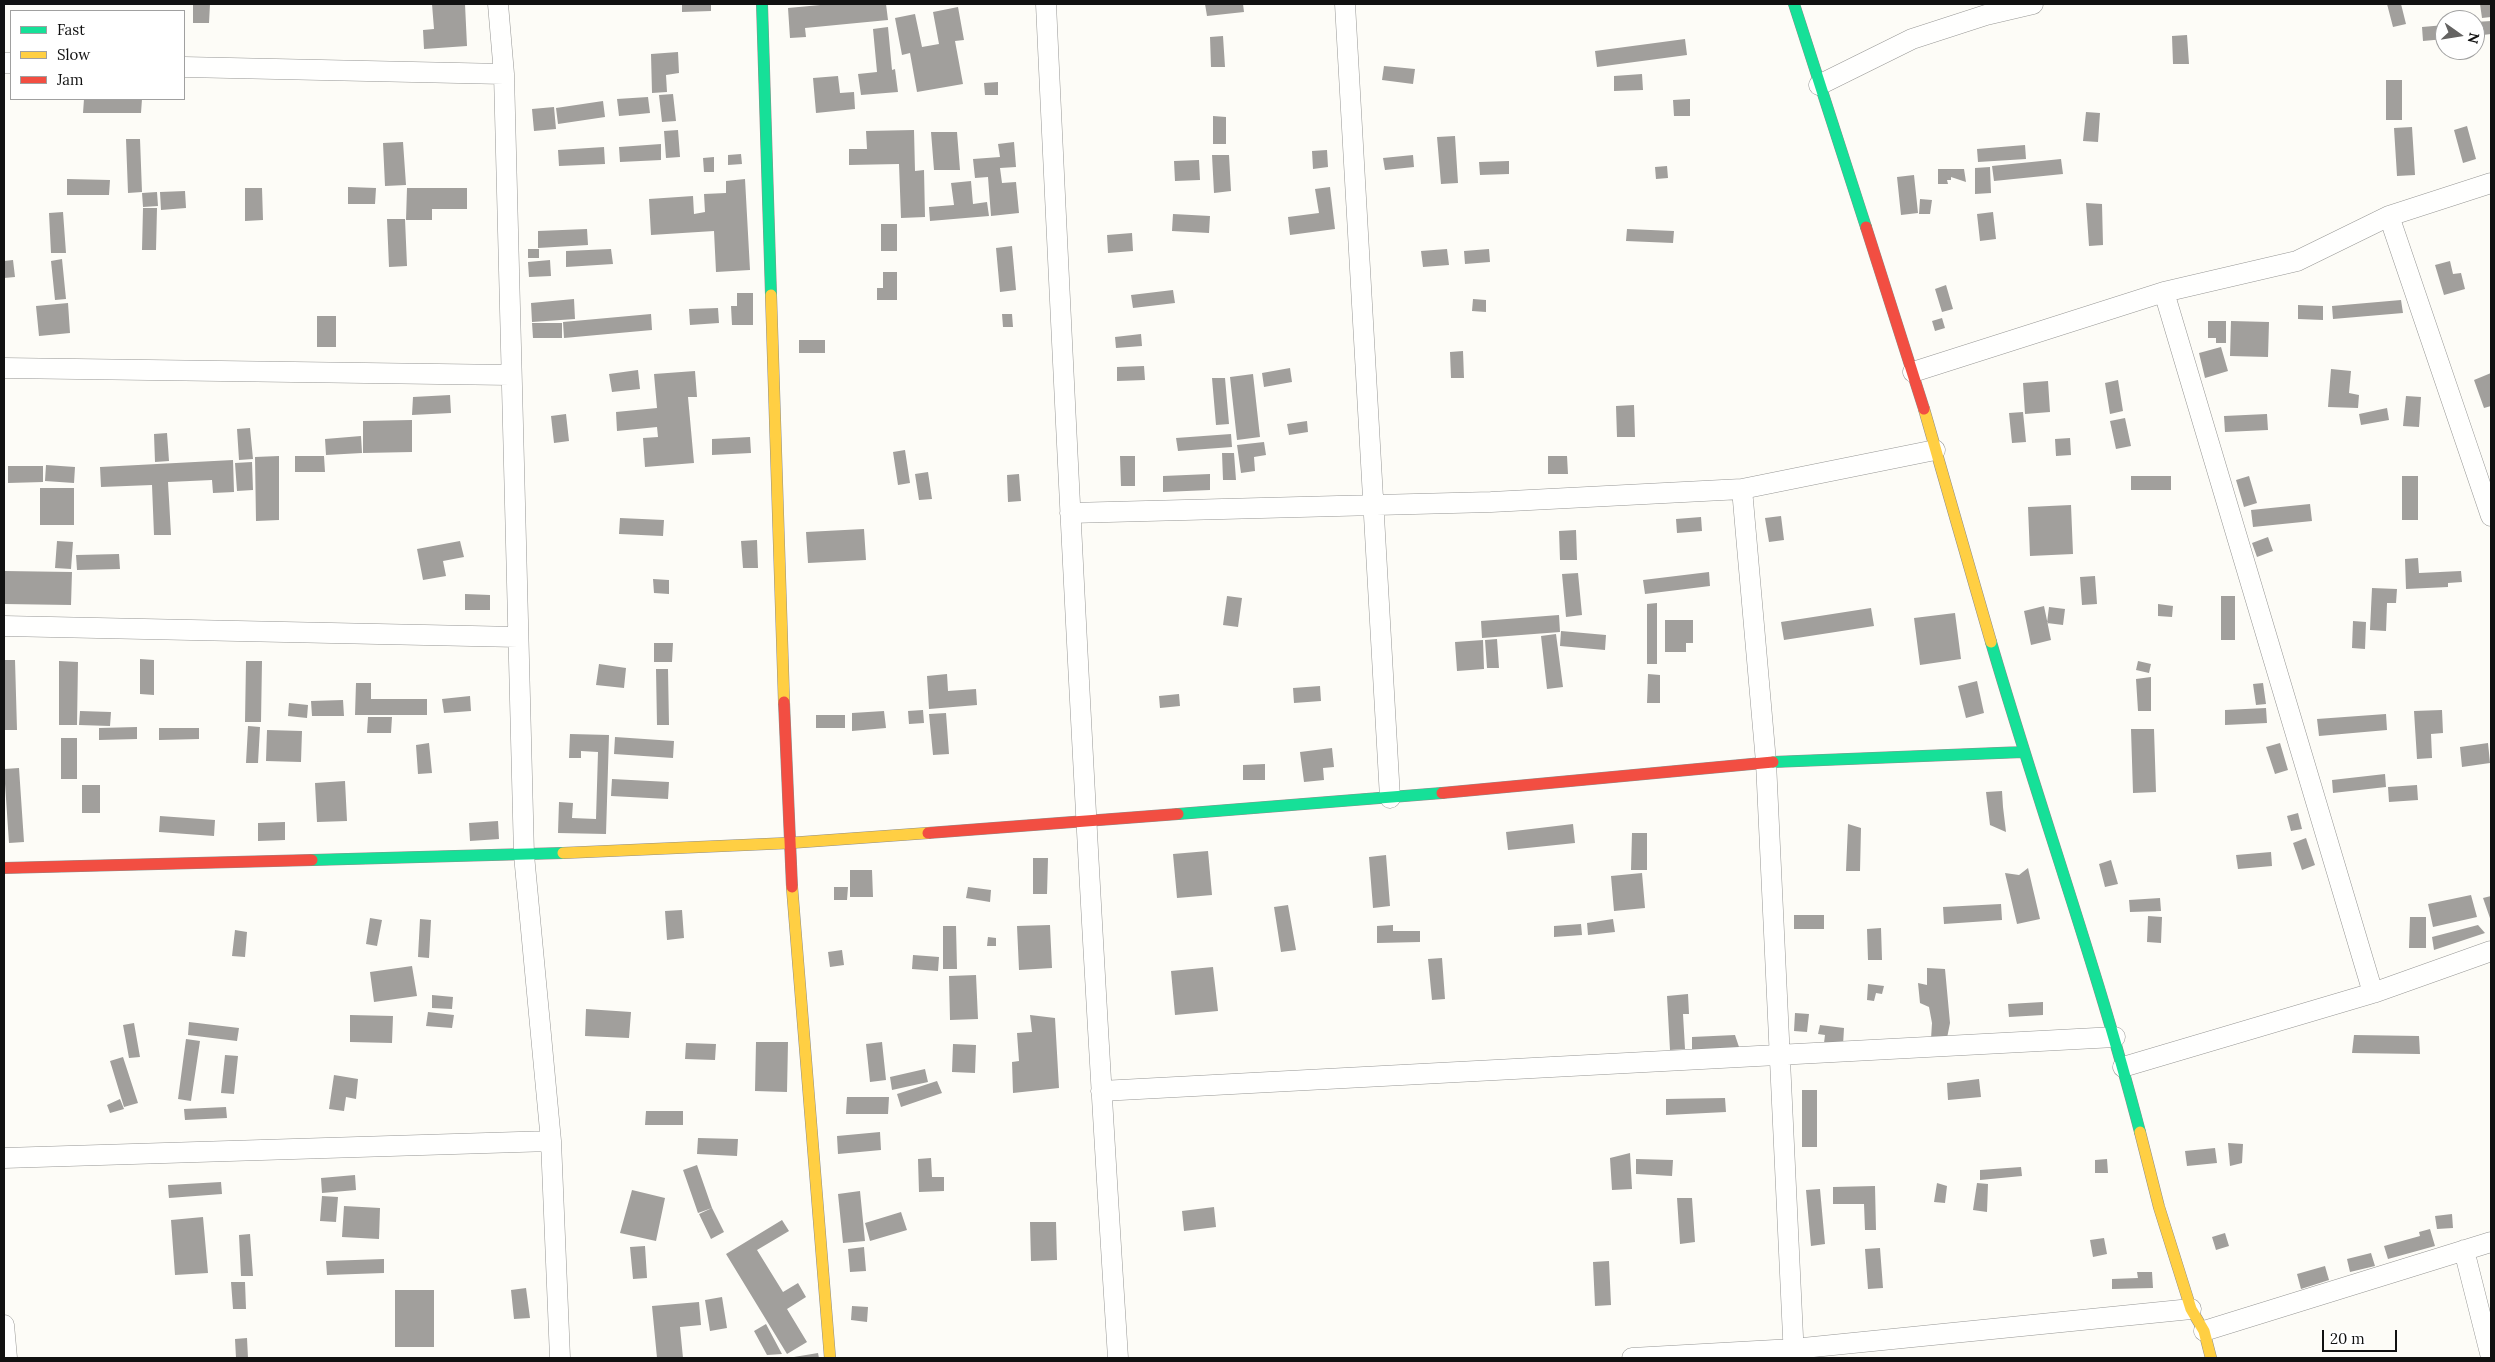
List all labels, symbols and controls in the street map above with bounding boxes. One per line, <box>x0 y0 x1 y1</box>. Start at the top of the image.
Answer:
legend <box>10 10 185 100</box>
north arrow <box>2435 10 2485 60</box>
text: Fast <box>57 20 85 39</box>
text: N <box>2464 31 2484 45</box>
text: Slow <box>57 45 90 64</box>
text: Jam <box>57 70 84 89</box>
scale bar <box>2325 1320 2400 1352</box>
text: 20 m <box>2330 1329 2365 1348</box>

